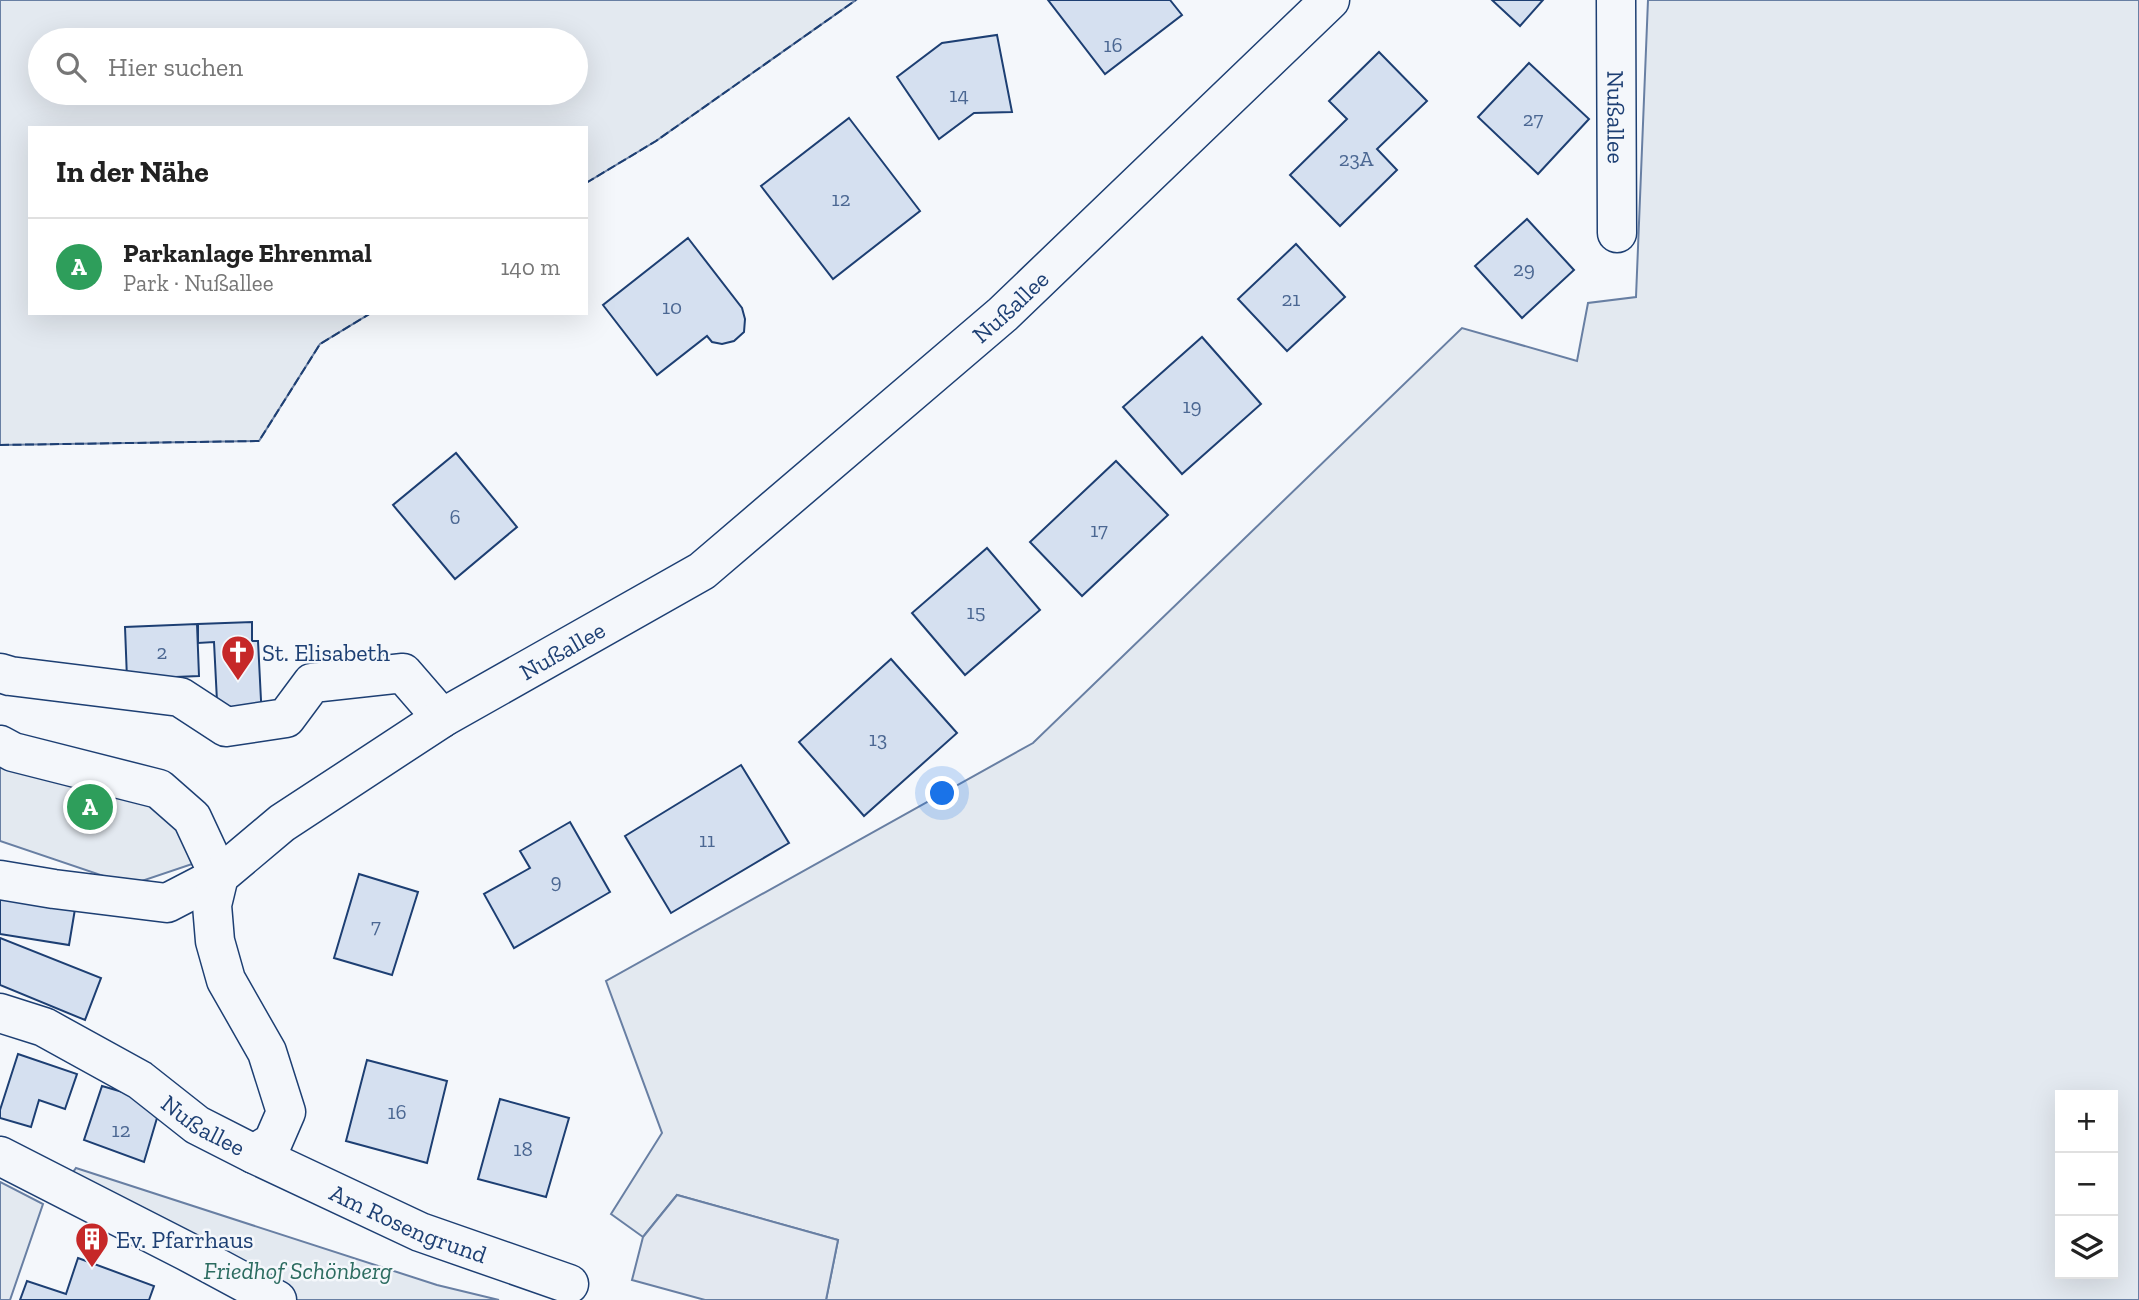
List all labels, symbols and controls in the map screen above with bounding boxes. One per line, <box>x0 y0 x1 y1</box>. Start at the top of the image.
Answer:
search box <box>28 28 588 105</box>
house number: 16 <box>1103 32 1123 57</box>
icon: search <box>52 48 90 86</box>
text: Hier suchen <box>108 51 243 83</box>
street label: Nußallee <box>1602 70 1631 164</box>
house number: 14 <box>949 82 969 107</box>
house number: 27 <box>1523 106 1543 131</box>
house number: 23A <box>1339 146 1374 171</box>
text: In der Nähe <box>56 154 209 190</box>
house number: 12 <box>832 186 850 211</box>
text: Parkanlage Ehrenmal <box>123 237 372 269</box>
text: A <box>71 253 87 281</box>
text: 140 m <box>500 253 560 281</box>
house number: 29 <box>1513 256 1535 281</box>
street label: Nußallee <box>966 264 1054 349</box>
text: Park · Nußallee <box>123 269 274 297</box>
house number: 21 <box>1282 286 1300 311</box>
house number: 10 <box>662 294 682 319</box>
house number: 19 <box>1182 393 1202 418</box>
house number: 6 <box>449 504 461 529</box>
house number: 17 <box>1090 517 1108 542</box>
house number: 15 <box>967 599 985 624</box>
street label: Nußallee <box>514 615 610 686</box>
church icon: St. Elisabeth <box>219 633 257 682</box>
place label: St. Elisabeth <box>262 638 391 667</box>
house number: 2 <box>157 639 167 664</box>
house number: 13 <box>869 726 887 751</box>
your location <box>925 776 959 810</box>
pin: A <box>67 781 113 833</box>
house number: 11 <box>699 827 715 852</box>
house number: 9 <box>550 868 562 893</box>
house number: 7 <box>371 913 381 938</box>
street label: Nußallee <box>156 1088 250 1162</box>
map controls <box>2055 1090 2118 1279</box>
button: + <box>2055 1090 2118 1153</box>
house number: 16 <box>387 1099 407 1124</box>
house number: 12 <box>112 1117 130 1142</box>
house number: 18 <box>513 1136 533 1161</box>
button: − <box>2055 1153 2118 1216</box>
street label: Am Rosengrund <box>325 1177 491 1269</box>
button: layers <box>2055 1216 2118 1279</box>
building icon: Ev. Pfarrhaus <box>73 1220 111 1269</box>
place label: Ev. Pfarrhaus <box>116 1225 254 1254</box>
park label: Friedhof Schönberg <box>204 1256 393 1285</box>

